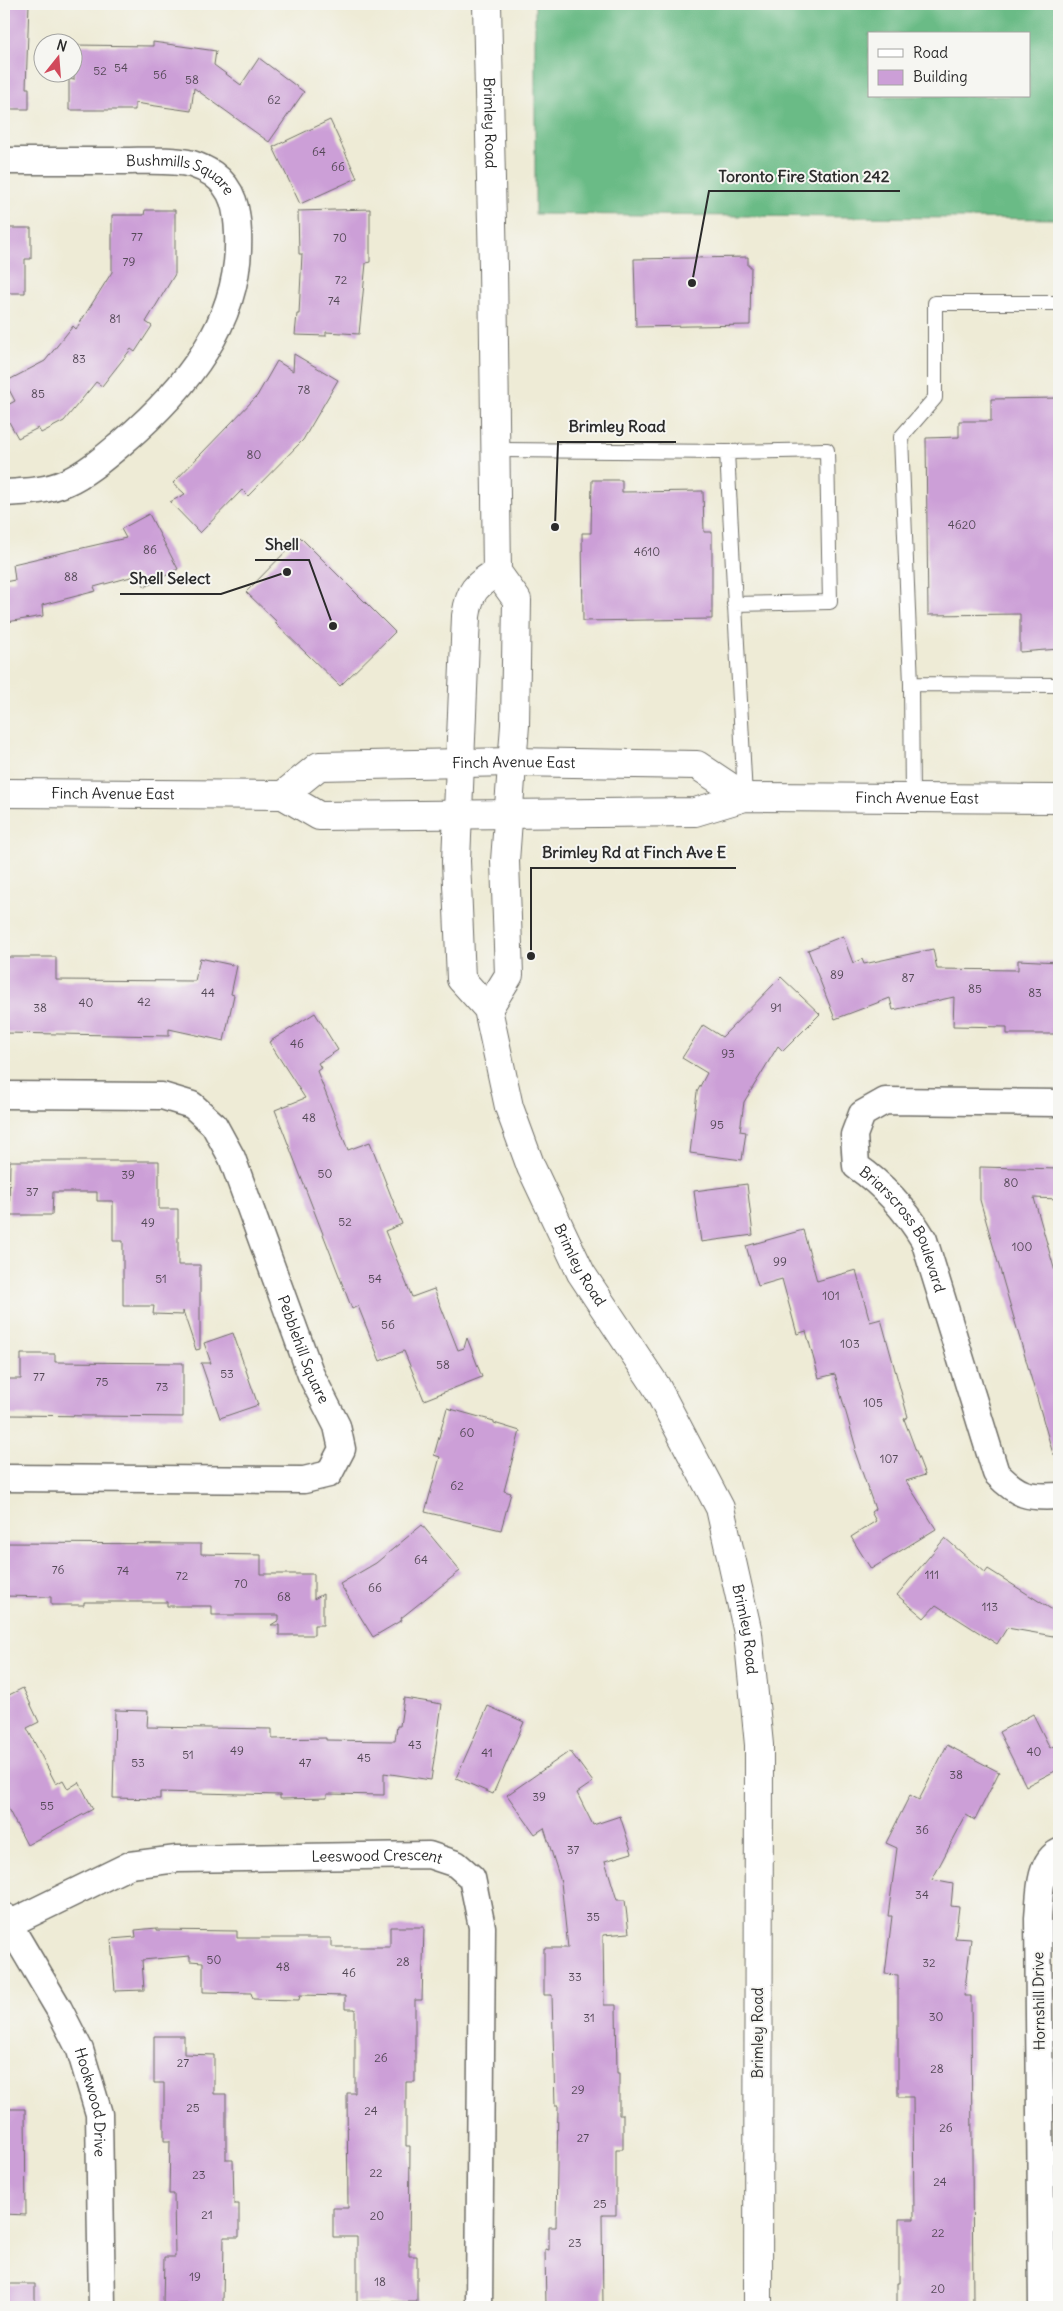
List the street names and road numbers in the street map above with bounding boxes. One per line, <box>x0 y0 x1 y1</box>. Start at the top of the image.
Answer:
street label: Brimley Road <box>480 77 501 169</box>
street label: Bushmills Square <box>126 151 239 198</box>
street label: Finch Avenue East <box>452 752 576 772</box>
street label: Finch Avenue East <box>51 783 175 803</box>
street label: Finch Avenue East <box>855 788 979 807</box>
street label: Briarscross Boulevard <box>856 1162 950 1295</box>
street label: Brimley Road <box>550 1221 610 1310</box>
street label: Pebblehill Square <box>274 1293 334 1406</box>
street label: Brimley Road <box>728 1582 762 1675</box>
street label: Leeswood Crescent <box>311 1845 445 1868</box>
street label: Hornshill Drive <box>1028 1952 1049 2050</box>
street label: Brimley Road <box>748 1987 767 2079</box>
street label: Hookwood Drive <box>71 2045 110 2157</box>

